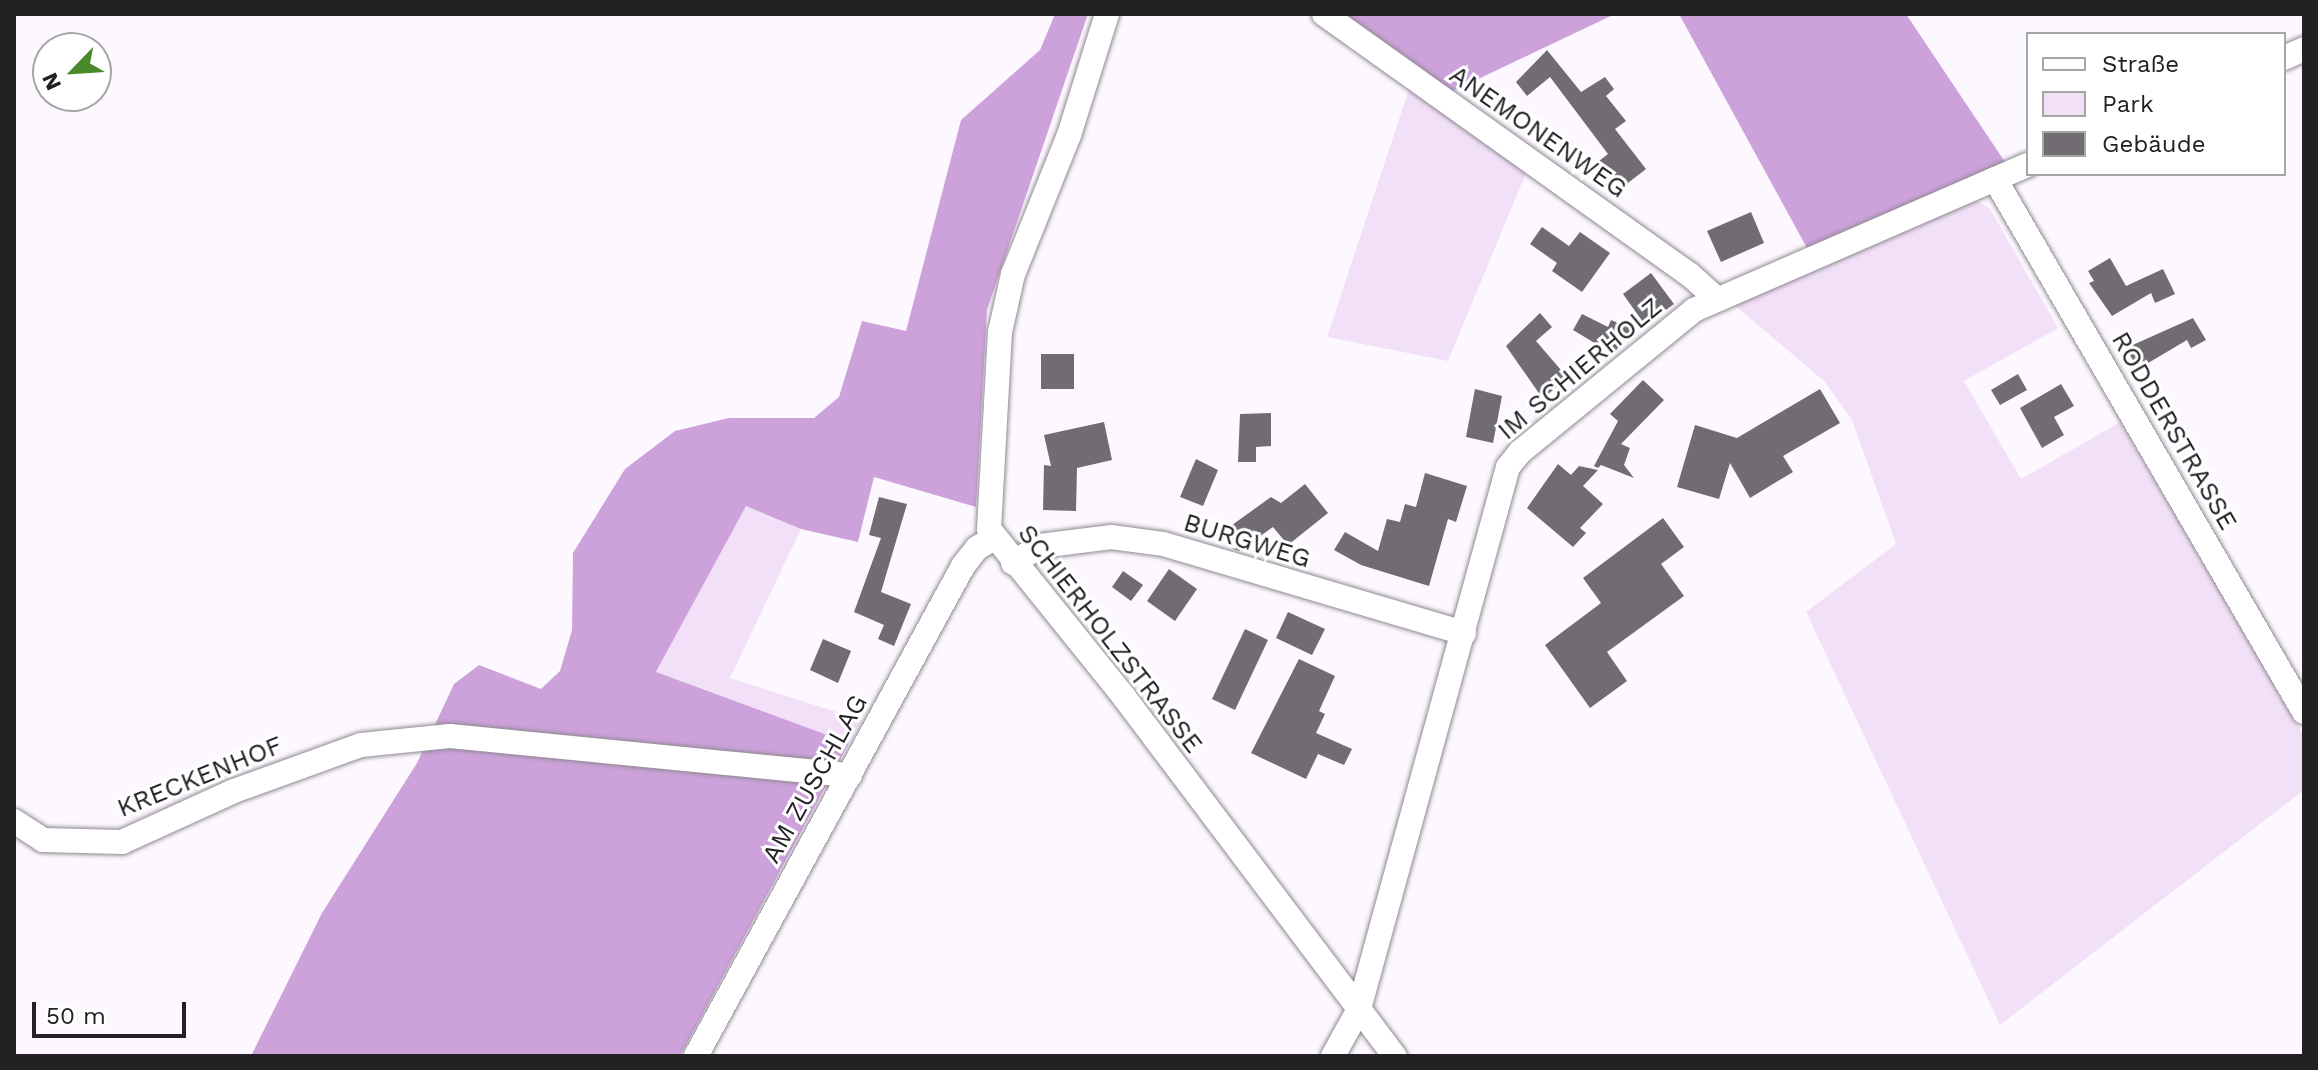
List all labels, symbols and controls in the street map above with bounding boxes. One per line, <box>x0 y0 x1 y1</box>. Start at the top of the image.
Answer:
north arrow <box>32 32 112 112</box>
legend <box>2026 32 2286 176</box>
text: Straße <box>2102 50 2179 78</box>
street label: ANEMONENWEG <box>1443 59 1633 205</box>
text: N <box>37 69 66 94</box>
text: Park <box>2102 90 2154 118</box>
text: Gebäude <box>2102 130 2206 158</box>
street label: IM SCHIERHOLZ <box>1492 291 1668 447</box>
street label: RODDERSTRASSE <box>2105 326 2243 536</box>
street label: BURGWEG <box>1180 507 1314 575</box>
street label: SCHIERHOLZSTRASSE <box>1011 519 1209 759</box>
street label: AM ZUSCHLAG <box>756 689 874 869</box>
street label: KRECKENHOF <box>113 730 287 824</box>
scale bar <box>36 986 190 1036</box>
text: 50 m <box>46 1002 106 1030</box>

